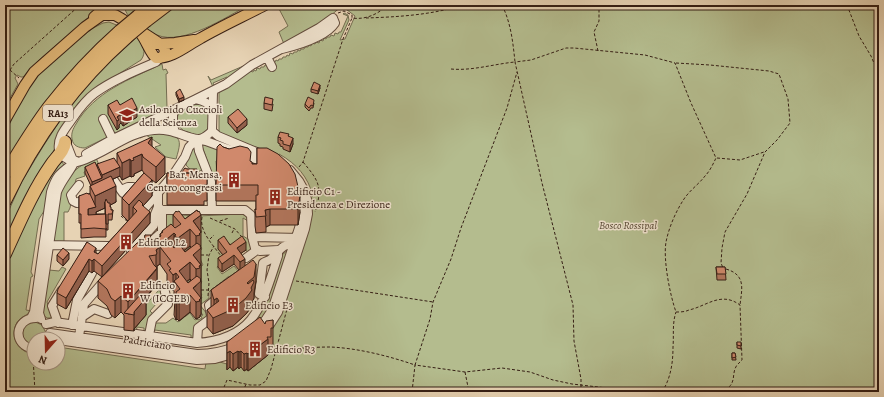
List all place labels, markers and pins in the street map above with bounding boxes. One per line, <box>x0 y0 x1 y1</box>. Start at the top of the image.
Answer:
place label: Asilo nido Cuccioli della Scienza <box>138 102 222 130</box>
school or university icon: Asilo nido Cuccioli della Scienza <box>118 106 136 124</box>
place label: Bar, Mensa, Centro congressi <box>146 167 222 195</box>
building icon: Bar, Mensa, Centro congressi <box>225 171 243 189</box>
place label: Edificio C1 - Presidenza e Direzione <box>287 184 390 212</box>
building icon: Edificio C1 - Presidenza e Direzione <box>266 188 284 206</box>
building icon: Edificio L2 <box>117 233 135 251</box>
place label: Edificio L2 <box>138 235 186 250</box>
place label: Edificio W (ICGEB) <box>139 278 190 306</box>
building icon: Edificio W (ICGEB) <box>119 282 137 300</box>
building icon: Edificio E3 <box>224 296 242 314</box>
place label: Edificio E3 <box>245 298 293 313</box>
building icon: Edificio R3 <box>246 340 264 358</box>
place label: Edificio R3 <box>267 342 315 357</box>

